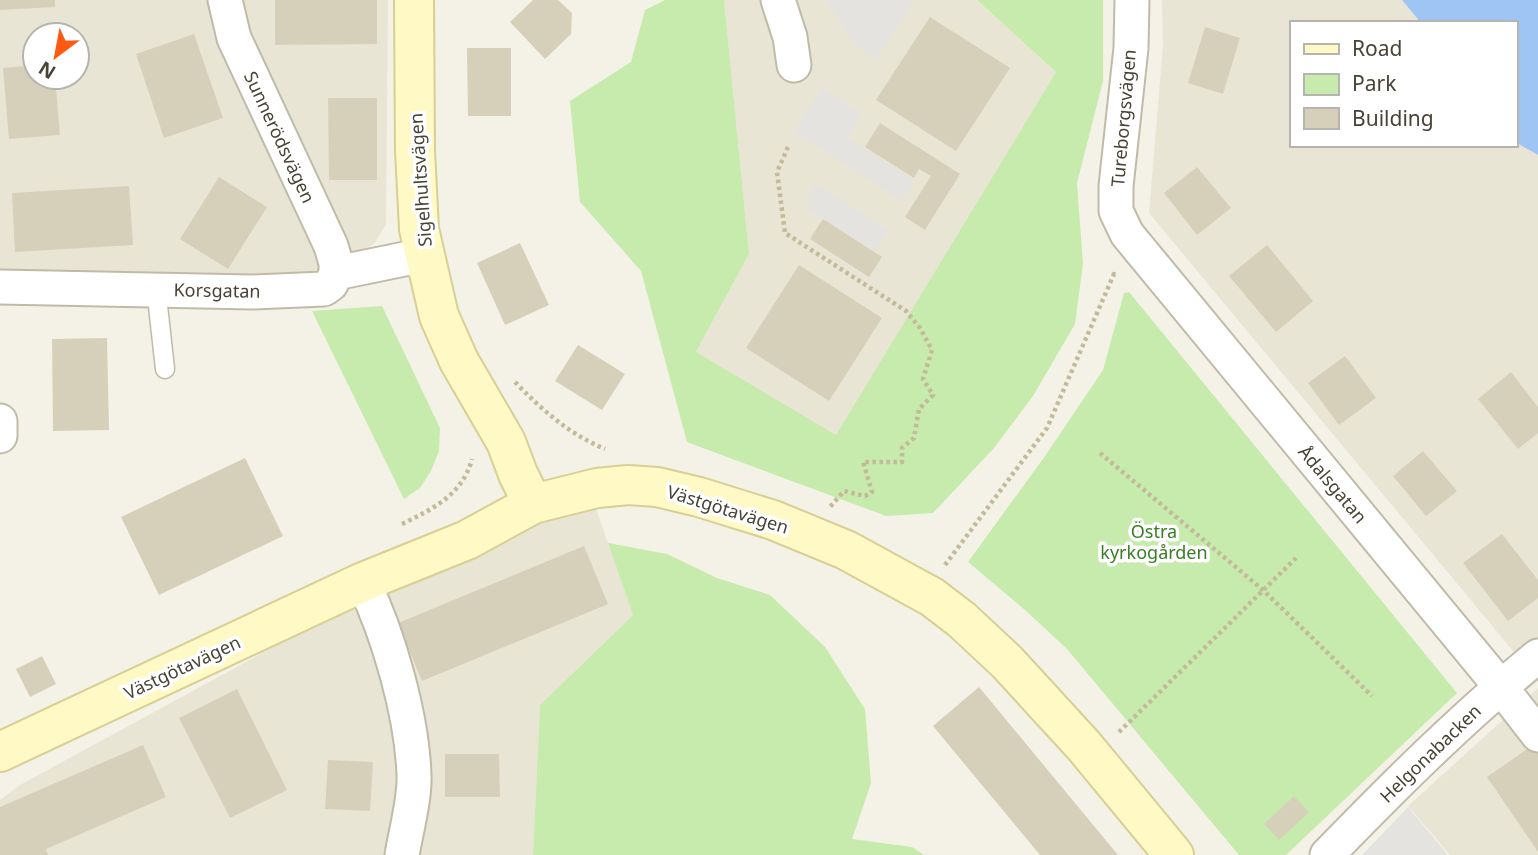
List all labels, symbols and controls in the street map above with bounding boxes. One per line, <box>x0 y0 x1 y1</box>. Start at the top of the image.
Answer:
north arrow <box>21 21 91 91</box>
legend <box>1290 21 1517 147</box>
text: Road <box>1352 34 1402 62</box>
street label: Tureborgsvägen <box>1105 48 1141 188</box>
text: N <box>34 55 60 86</box>
street label: Sunnerödsvägen <box>239 67 321 207</box>
text: Park <box>1352 69 1397 97</box>
text: Building <box>1352 104 1434 132</box>
street label: Sigelhultsvägen <box>403 112 437 248</box>
street label: Korsgatan <box>173 277 261 303</box>
street label: Ådalsgatan <box>1293 440 1373 528</box>
street label: Västgötavägen <box>664 479 792 539</box>
park label: Östra kyrkogården <box>1100 519 1208 564</box>
street label: Västgötavägen <box>120 630 244 704</box>
street label: Helgonabacken <box>1374 699 1486 807</box>

